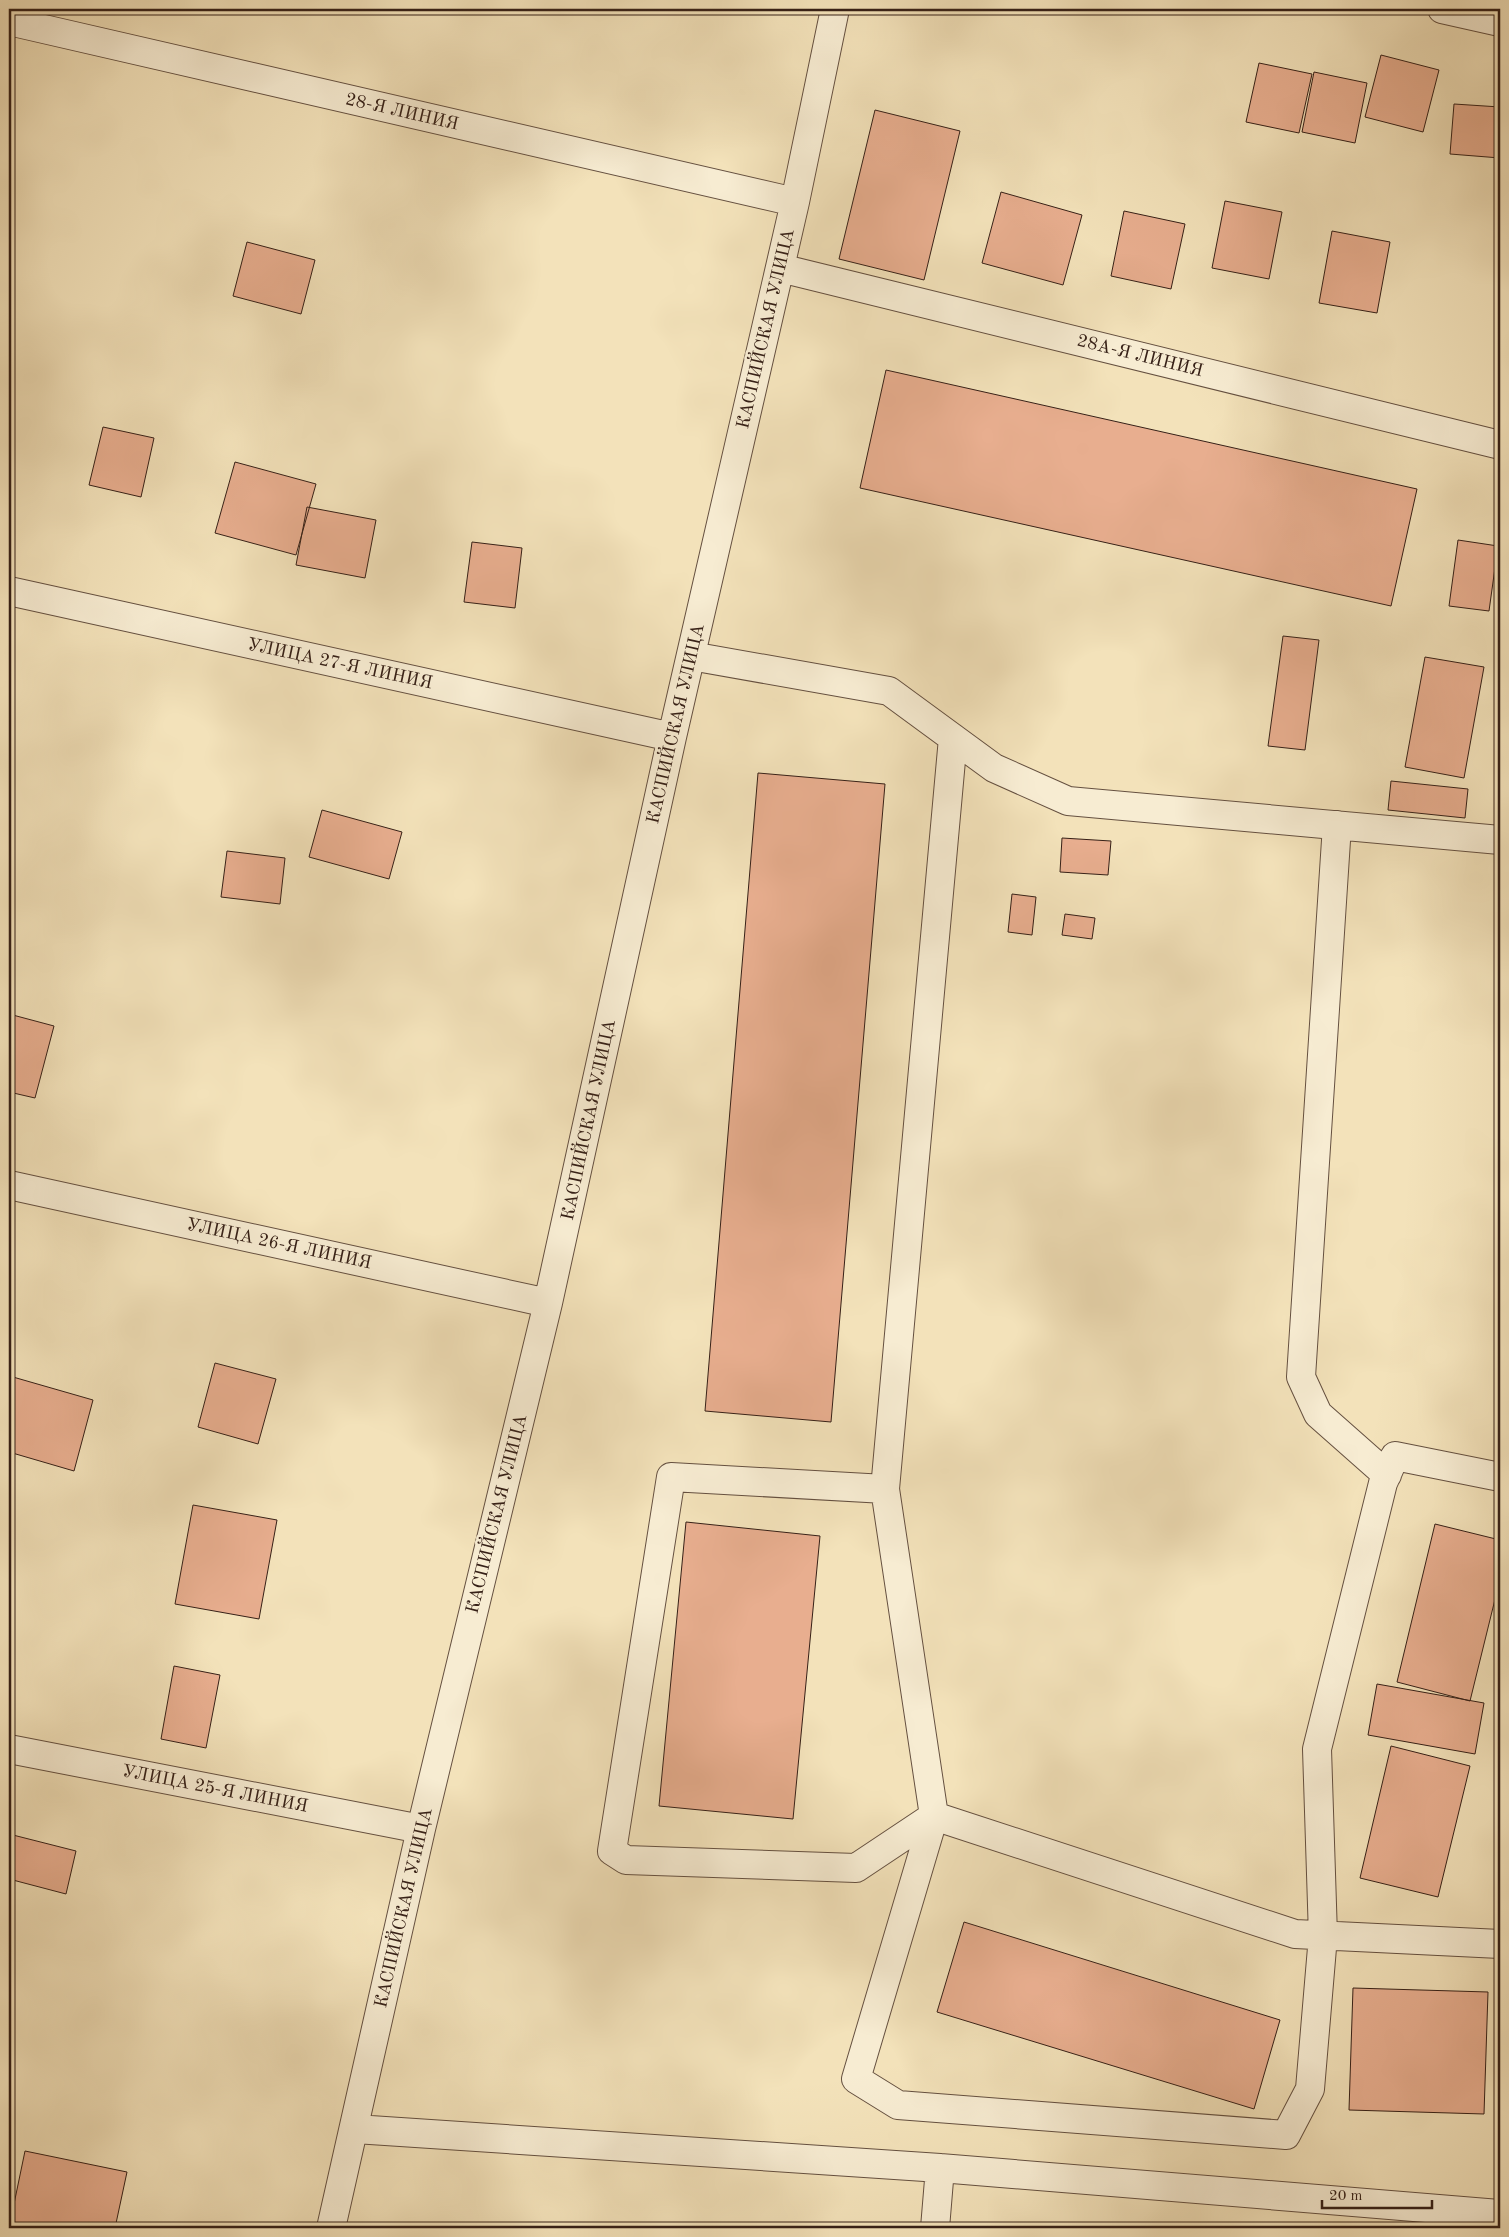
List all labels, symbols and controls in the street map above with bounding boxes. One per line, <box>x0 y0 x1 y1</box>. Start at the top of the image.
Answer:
street label: 28-Я ЛИНИЯ <box>344 90 460 134</box>
street label: КАСПИЙСКАЯ УЛИЦА <box>730 226 798 431</box>
street label: 28А-Я ЛИНИЯ <box>1075 332 1205 380</box>
street label: КАСПИЙСКАЯ УЛИЦА <box>640 621 708 826</box>
street label: УЛИЦА 27-Я ЛИНИЯ <box>246 636 434 692</box>
street label: КАСПИЙСКАЯ УЛИЦА <box>555 1017 619 1222</box>
street label: УЛИЦА 26-Я ЛИНИЯ <box>185 1216 373 1272</box>
street label: КАСПИЙСКАЯ УЛИЦА <box>460 1411 531 1616</box>
street label: УЛИЦА 25-Я ЛИНИЯ <box>121 1762 309 1816</box>
street label: КАСПИЙСКАЯ УЛИЦА <box>368 1805 436 2010</box>
scale bar <box>1322 2177 1432 2209</box>
text: 20 m <box>1329 2189 1363 2204</box>

